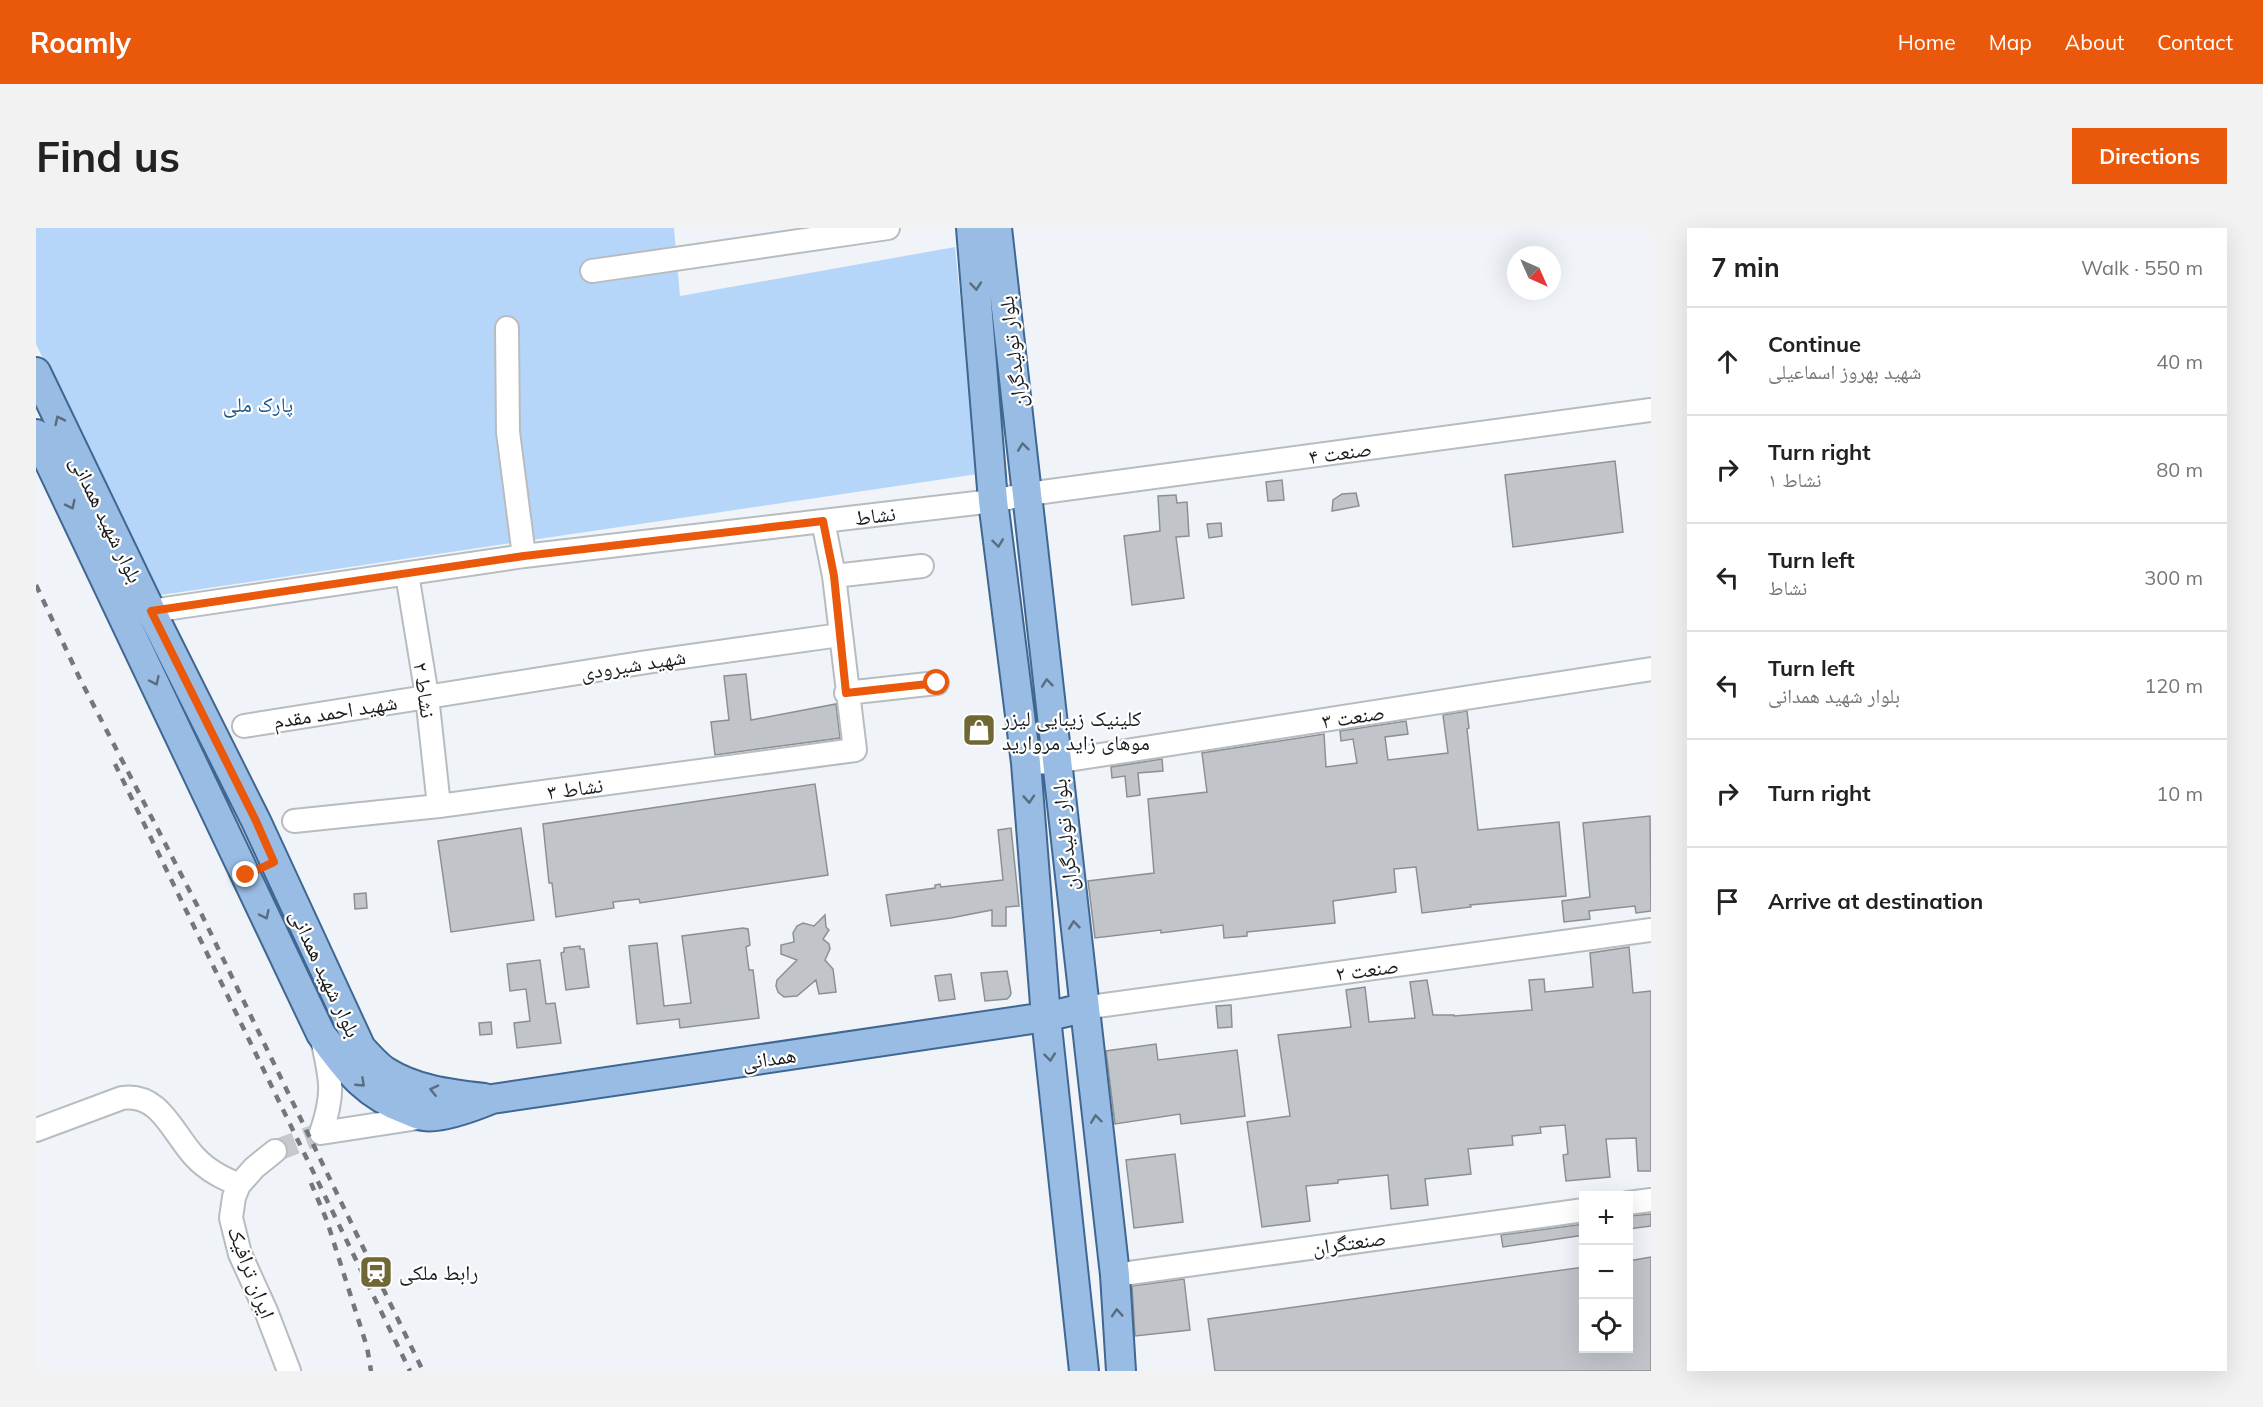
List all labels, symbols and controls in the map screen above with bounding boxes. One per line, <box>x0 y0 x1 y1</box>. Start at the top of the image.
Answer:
text: Roamly <box>30 25 131 60</box>
text: Home <box>1898 29 1956 55</box>
text: Map <box>1989 29 2032 55</box>
text: About <box>2065 29 2124 55</box>
text: Contact <box>2157 29 2233 55</box>
button: Directions <box>2072 128 2227 184</box>
text: Find us <box>36 130 180 183</box>
north arrow <box>1507 246 1561 300</box>
text: 7 min <box>1711 251 1780 284</box>
text: Walk · 550 m <box>2081 255 2203 280</box>
one-way arrow <box>969 282 982 291</box>
street label: بلوار تولیدگران <box>992 294 1032 410</box>
text: Continue <box>1768 330 1861 358</box>
icon: ahead <box>1711 345 1744 378</box>
text: 40 m <box>2156 349 2203 374</box>
text: شهید بهروز اسماعیلی <box>1768 359 1921 384</box>
park label: پارک ملی <box>223 391 293 418</box>
one-way arrow <box>55 416 67 427</box>
street label: صنعت ۴ <box>1307 435 1373 469</box>
text: Turn right <box>1768 438 1871 466</box>
one-way arrow <box>1017 443 1029 452</box>
street label: بلوار شهید همدانی <box>64 451 149 587</box>
icon: right <box>1711 453 1744 486</box>
text: 80 m <box>2156 457 2203 482</box>
text: نشاط ۱ <box>1768 467 1821 492</box>
one-way arrow <box>63 499 75 510</box>
street label: نشاط <box>853 500 897 530</box>
one-way arrow <box>992 539 1004 548</box>
text: Turn left <box>1768 546 1855 574</box>
icon: left <box>1711 561 1744 594</box>
text: 300 m <box>2144 565 2203 590</box>
text: نشاط <box>1768 575 1807 600</box>
street label: شهید شیرودی <box>579 643 687 685</box>
text: Turn left <box>1768 654 1855 682</box>
street label: نشاط ۲ <box>408 660 442 720</box>
route start <box>923 669 949 695</box>
icon: left <box>1711 669 1744 702</box>
text: 120 m <box>2144 673 2203 698</box>
one-way arrow <box>147 675 159 686</box>
one-way arrow <box>1041 678 1054 687</box>
text: بلوار شهید همدانی <box>1768 683 1900 708</box>
street label: شهید احمد مقدم <box>271 688 399 736</box>
street label: صنعت ۳ <box>1320 698 1386 734</box>
place label: کلینیک زیبایی لیزر موهای زاید مروارید <box>1001 705 1150 755</box>
shop icon: کلینیک زیبایی لیزر موهای زاید مروارید <box>961 712 997 748</box>
street label: نشاط ۳ <box>545 771 605 805</box>
icon: right <box>1711 777 1744 810</box>
street label: بلوار تولیدگران <box>1045 778 1083 892</box>
text: Turn right <box>1768 779 1871 807</box>
text: 10 m <box>2156 781 2203 806</box>
one-way arrow <box>1022 795 1035 804</box>
route end <box>232 861 258 887</box>
icon: arrive <box>1711 885 1744 918</box>
text: Arrive at destination <box>1768 887 1983 915</box>
street label: بلوار شهید همدانی <box>284 905 367 1042</box>
one-way arrow <box>257 908 269 919</box>
one-way arrow <box>1068 920 1081 930</box>
street label: صنعت ۲ <box>1334 952 1400 986</box>
street label: همدانی <box>740 1041 798 1076</box>
one-way arrow <box>1044 1052 1056 1061</box>
one-way arrow <box>354 1076 364 1087</box>
one-way arrow <box>430 1085 440 1098</box>
one-way arrow <box>1091 1114 1103 1123</box>
map controls <box>1579 1191 1633 1353</box>
button: + <box>1579 1191 1633 1245</box>
street label: ایران ترافیک <box>223 1222 281 1322</box>
street label: صنعتگران <box>1310 1224 1388 1260</box>
button: − <box>1579 1245 1633 1299</box>
station icon: رابط ملکی <box>358 1254 394 1290</box>
place label: رابط ملکی <box>399 1259 478 1286</box>
button: locate <box>1579 1299 1633 1353</box>
one-way arrow <box>1111 1308 1124 1317</box>

